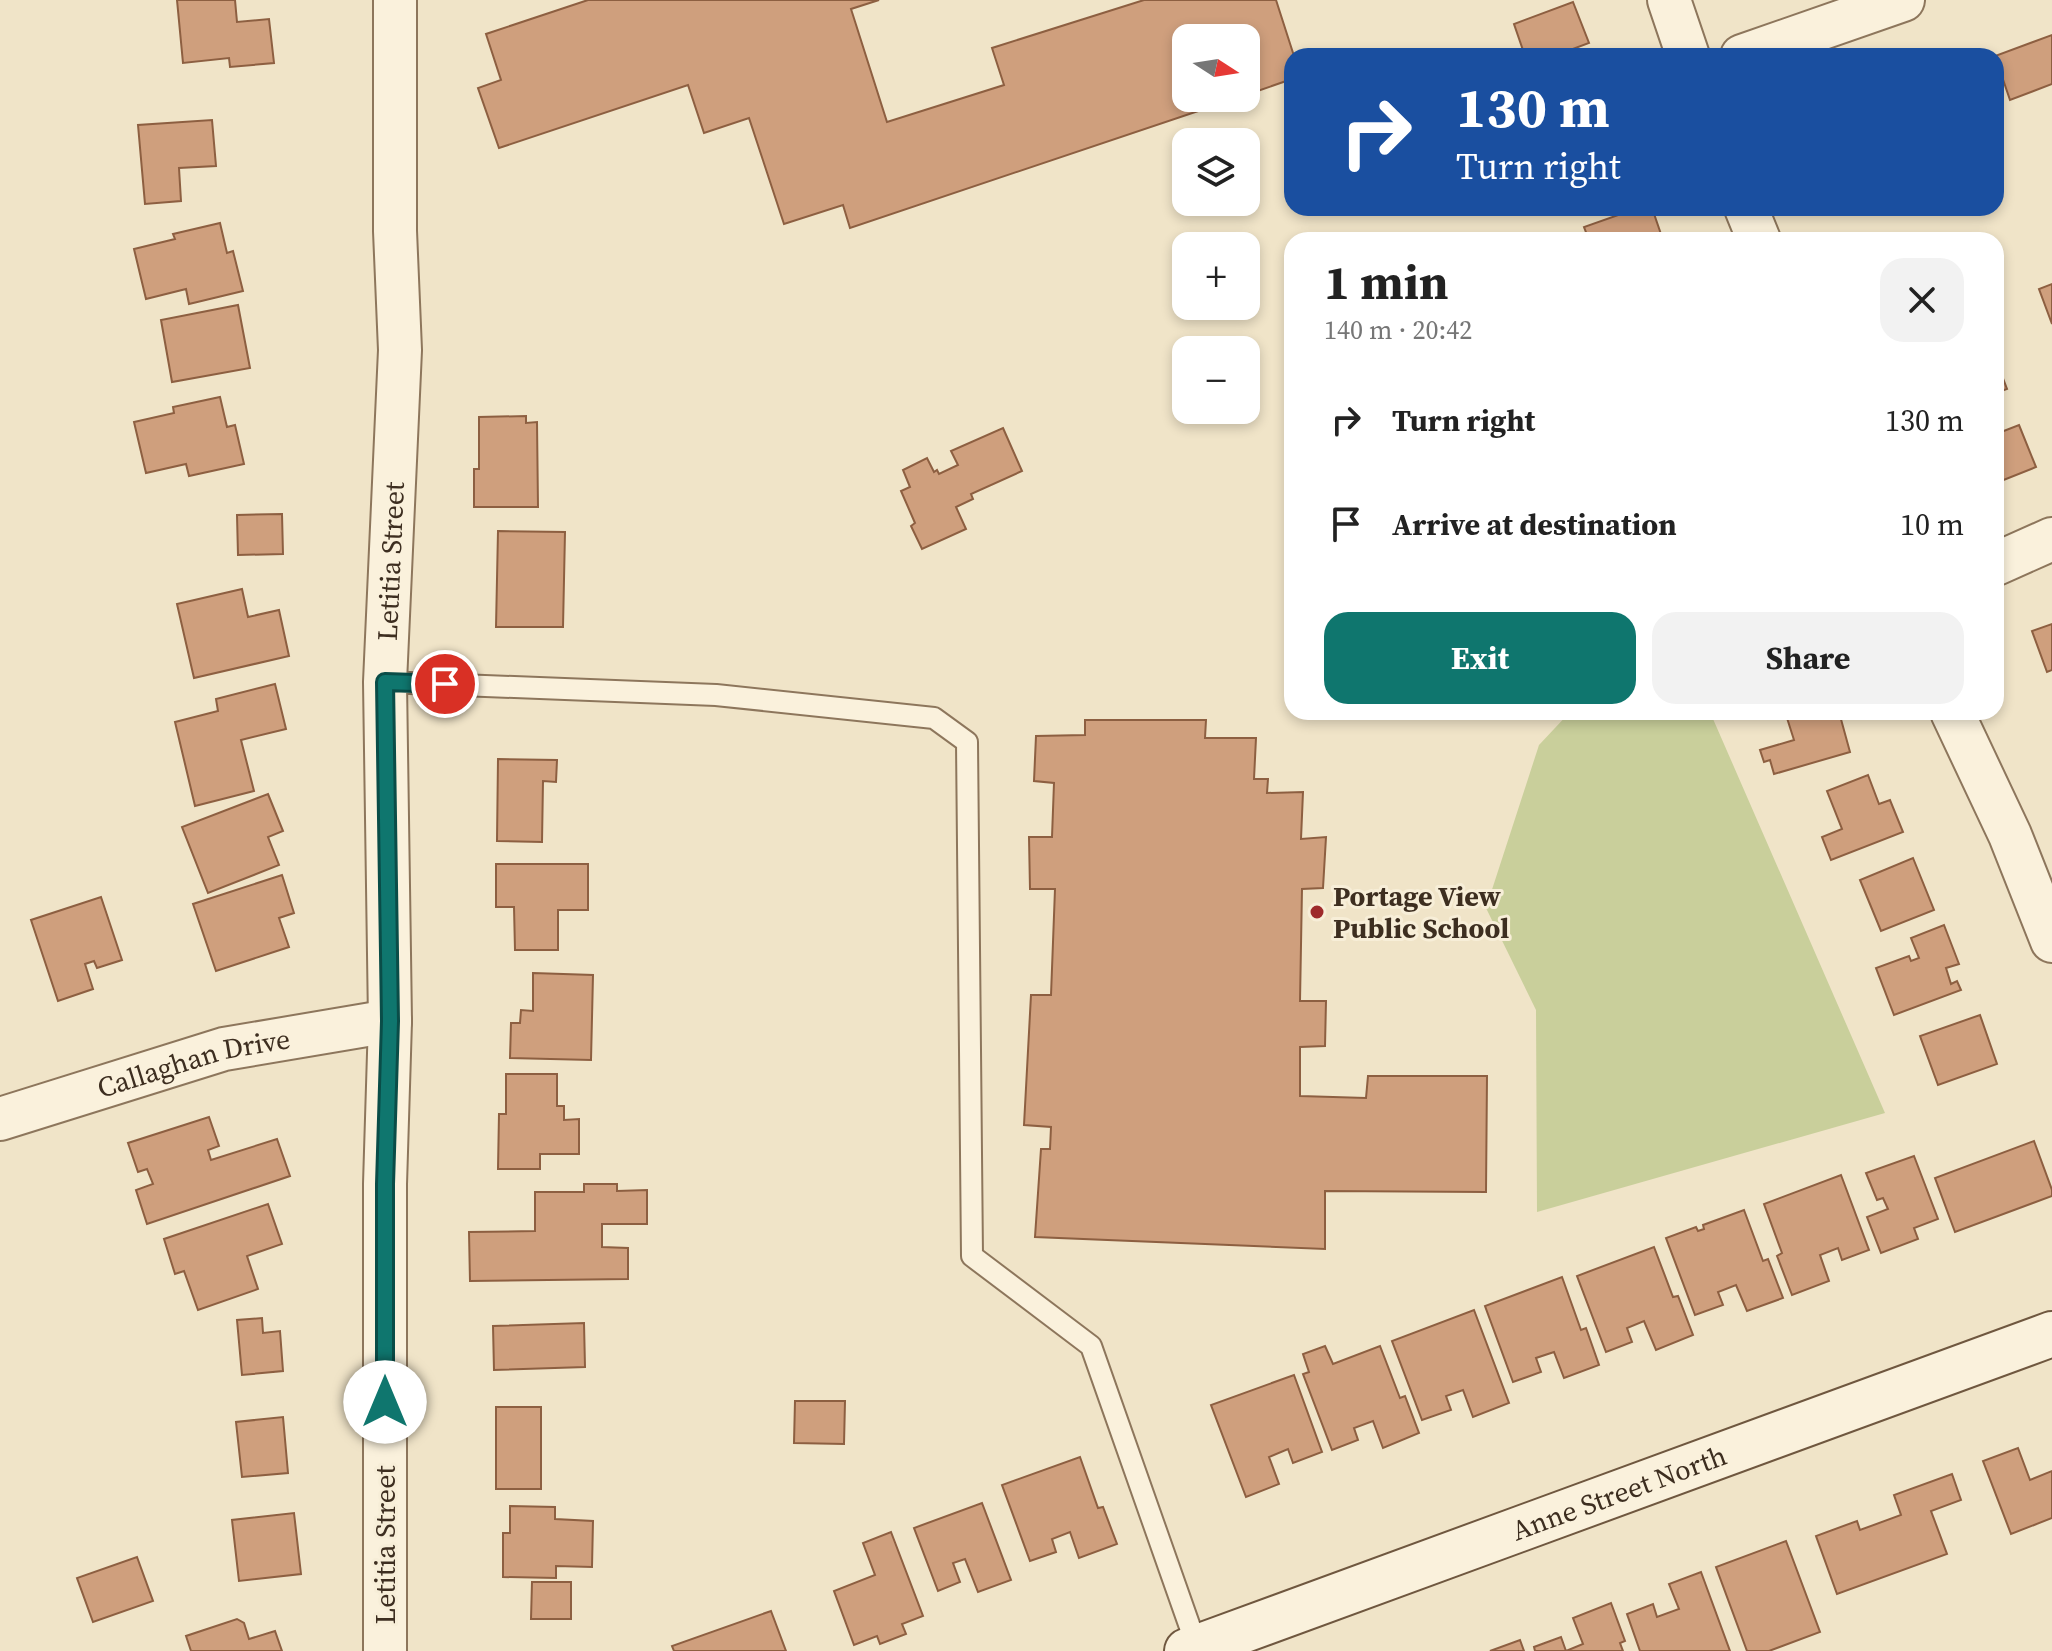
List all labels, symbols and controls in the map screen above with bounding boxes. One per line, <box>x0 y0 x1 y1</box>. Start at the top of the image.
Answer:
north arrow <box>1172 24 1260 112</box>
map controls <box>1172 24 1260 424</box>
text: 130 m <box>1456 69 1610 146</box>
icon: right <box>1324 80 1428 184</box>
button: layers <box>1172 128 1260 216</box>
text: Turn right <box>1456 142 1621 191</box>
button: + <box>1172 232 1260 320</box>
text: 1 min <box>1324 249 1449 315</box>
button: close <box>1880 258 1964 342</box>
text: 140 m · 20:42 <box>1324 312 1472 348</box>
button: − <box>1172 336 1260 424</box>
icon: right <box>1324 398 1368 442</box>
text: Turn right <box>1392 400 1535 441</box>
text: 130 m <box>1885 400 1964 441</box>
street label: Letitia Street <box>368 480 413 642</box>
icon: arrive <box>1324 502 1368 546</box>
text: Arrive at destination <box>1392 504 1677 545</box>
text: 10 m <box>1900 504 1964 545</box>
button: Exit <box>1324 612 1636 704</box>
button: Share <box>1652 612 1964 704</box>
pin <box>411 650 479 718</box>
icon: arrive <box>423 662 467 706</box>
place label: Portage View Public School <box>1333 877 1509 947</box>
marker: Portage View Public School <box>1308 903 1326 921</box>
street label: Callaghan Drive <box>92 1019 293 1107</box>
position arrow <box>343 1360 427 1444</box>
street label: Anne Street North <box>1506 1436 1732 1549</box>
street label: Letitia Street <box>366 1465 404 1625</box>

